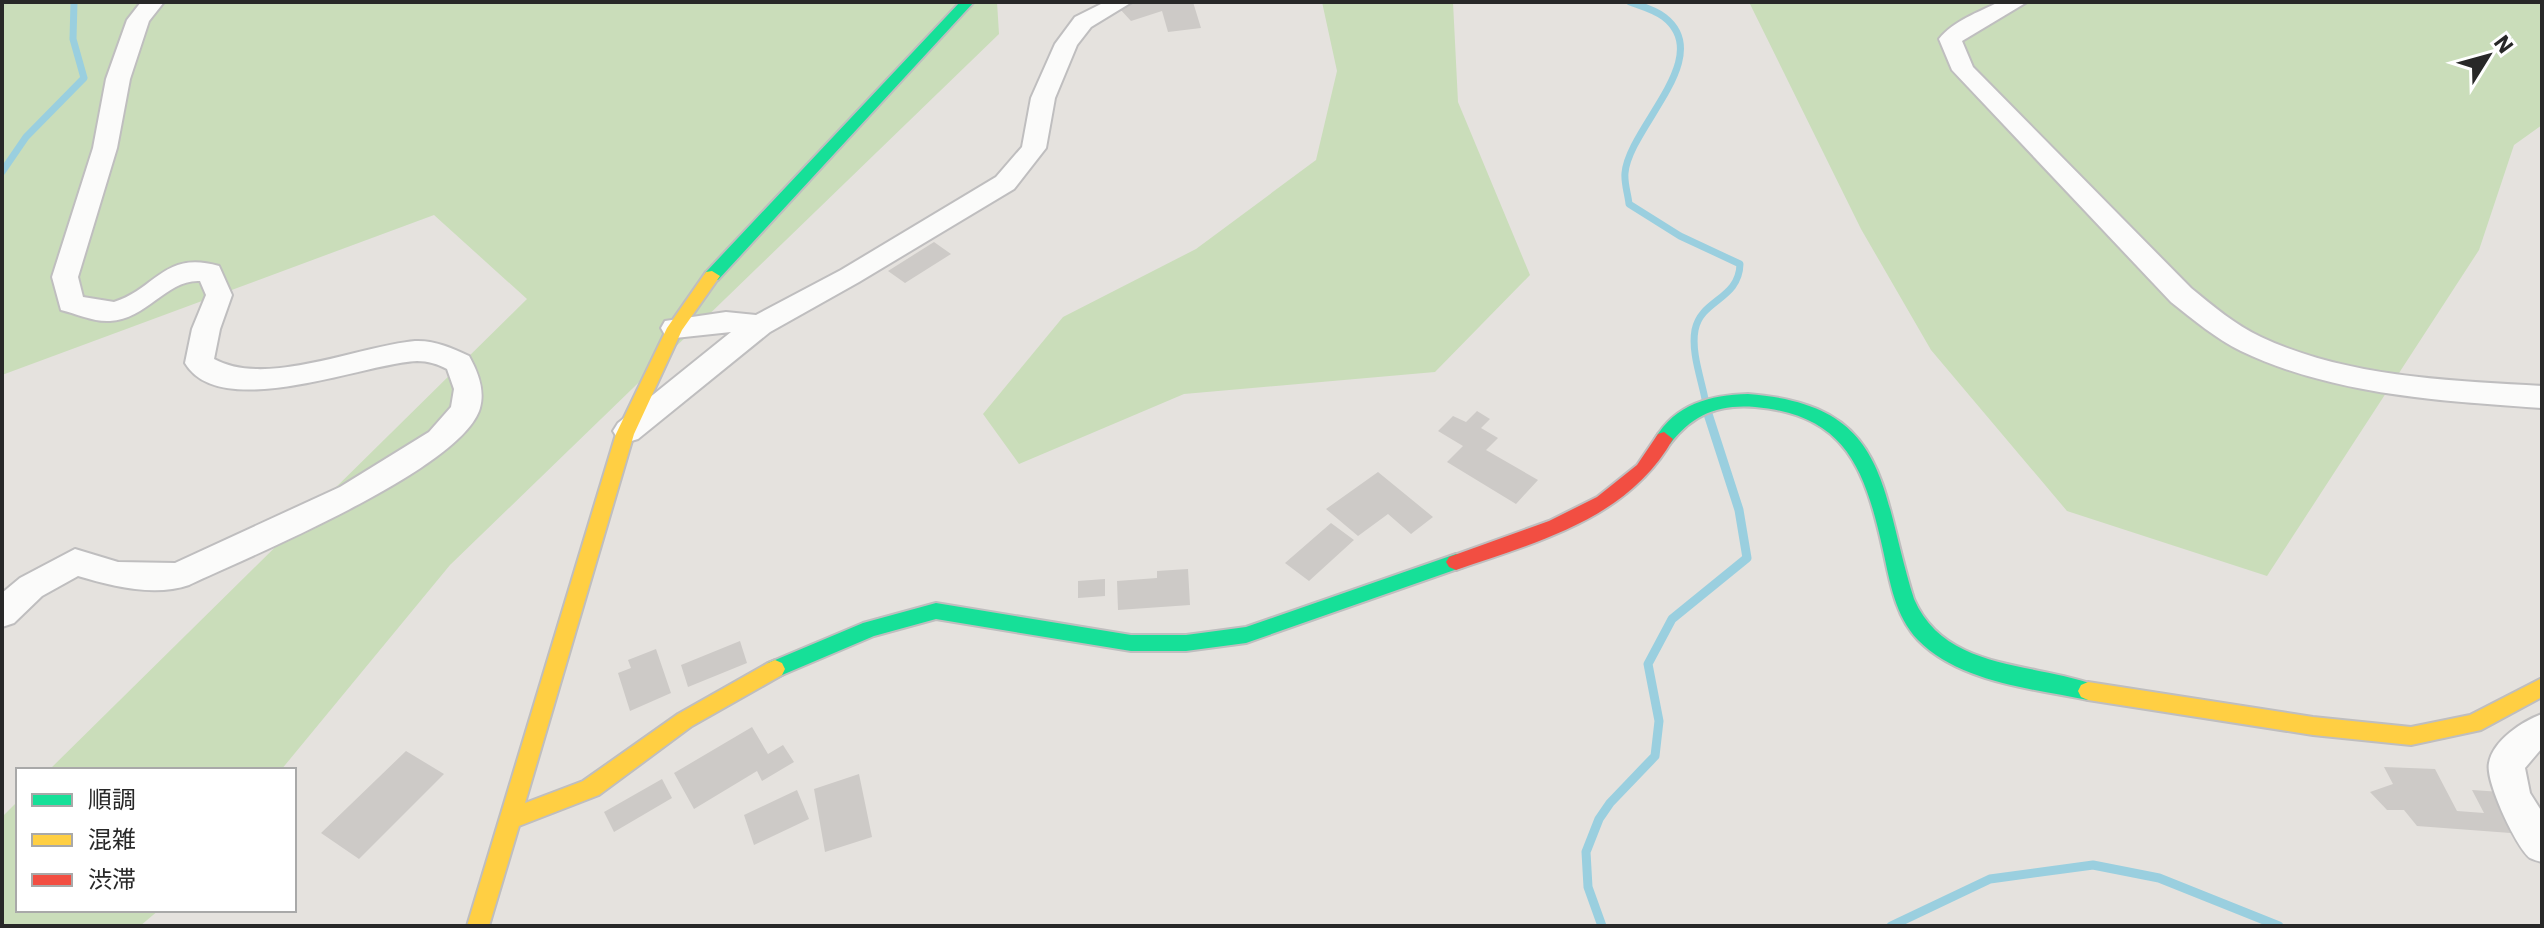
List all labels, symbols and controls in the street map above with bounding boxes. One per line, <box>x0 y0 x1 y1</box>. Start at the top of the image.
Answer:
north arrow <box>2448 16 2528 96</box>
text: N <box>2488 29 2521 59</box>
legend <box>16 768 296 912</box>
text: 順調 <box>88 783 136 815</box>
text: 混雑 <box>88 823 136 855</box>
text: 渋滞 <box>88 863 136 895</box>

